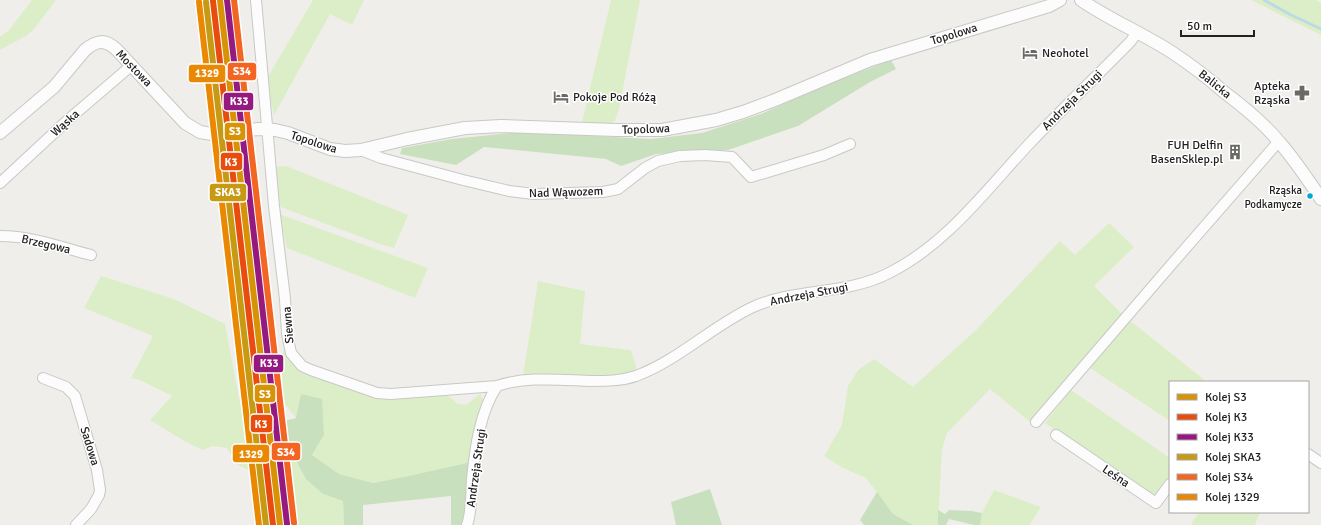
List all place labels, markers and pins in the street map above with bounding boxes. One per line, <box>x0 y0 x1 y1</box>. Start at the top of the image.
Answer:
hotel icon: Neohotel <box>1021 44 1039 62</box>
place label: Neohotel <box>1042 46 1089 61</box>
place label: Apteka Rząska <box>1254 79 1290 108</box>
pharmacy icon: Apteka Rząska <box>1293 84 1311 102</box>
hotel icon: Pokoje Pod Różą <box>552 88 570 106</box>
place label: Pokoje Pod Różą <box>573 90 656 105</box>
place label: FUH Delfin BasenSklep.pl <box>1151 138 1223 167</box>
building icon: FUH Delfin BasenSklep.pl <box>1226 143 1244 161</box>
place label: Rząska Podkamycze <box>1244 184 1302 211</box>
marker: Rząska Podkamycze <box>1305 191 1315 201</box>

